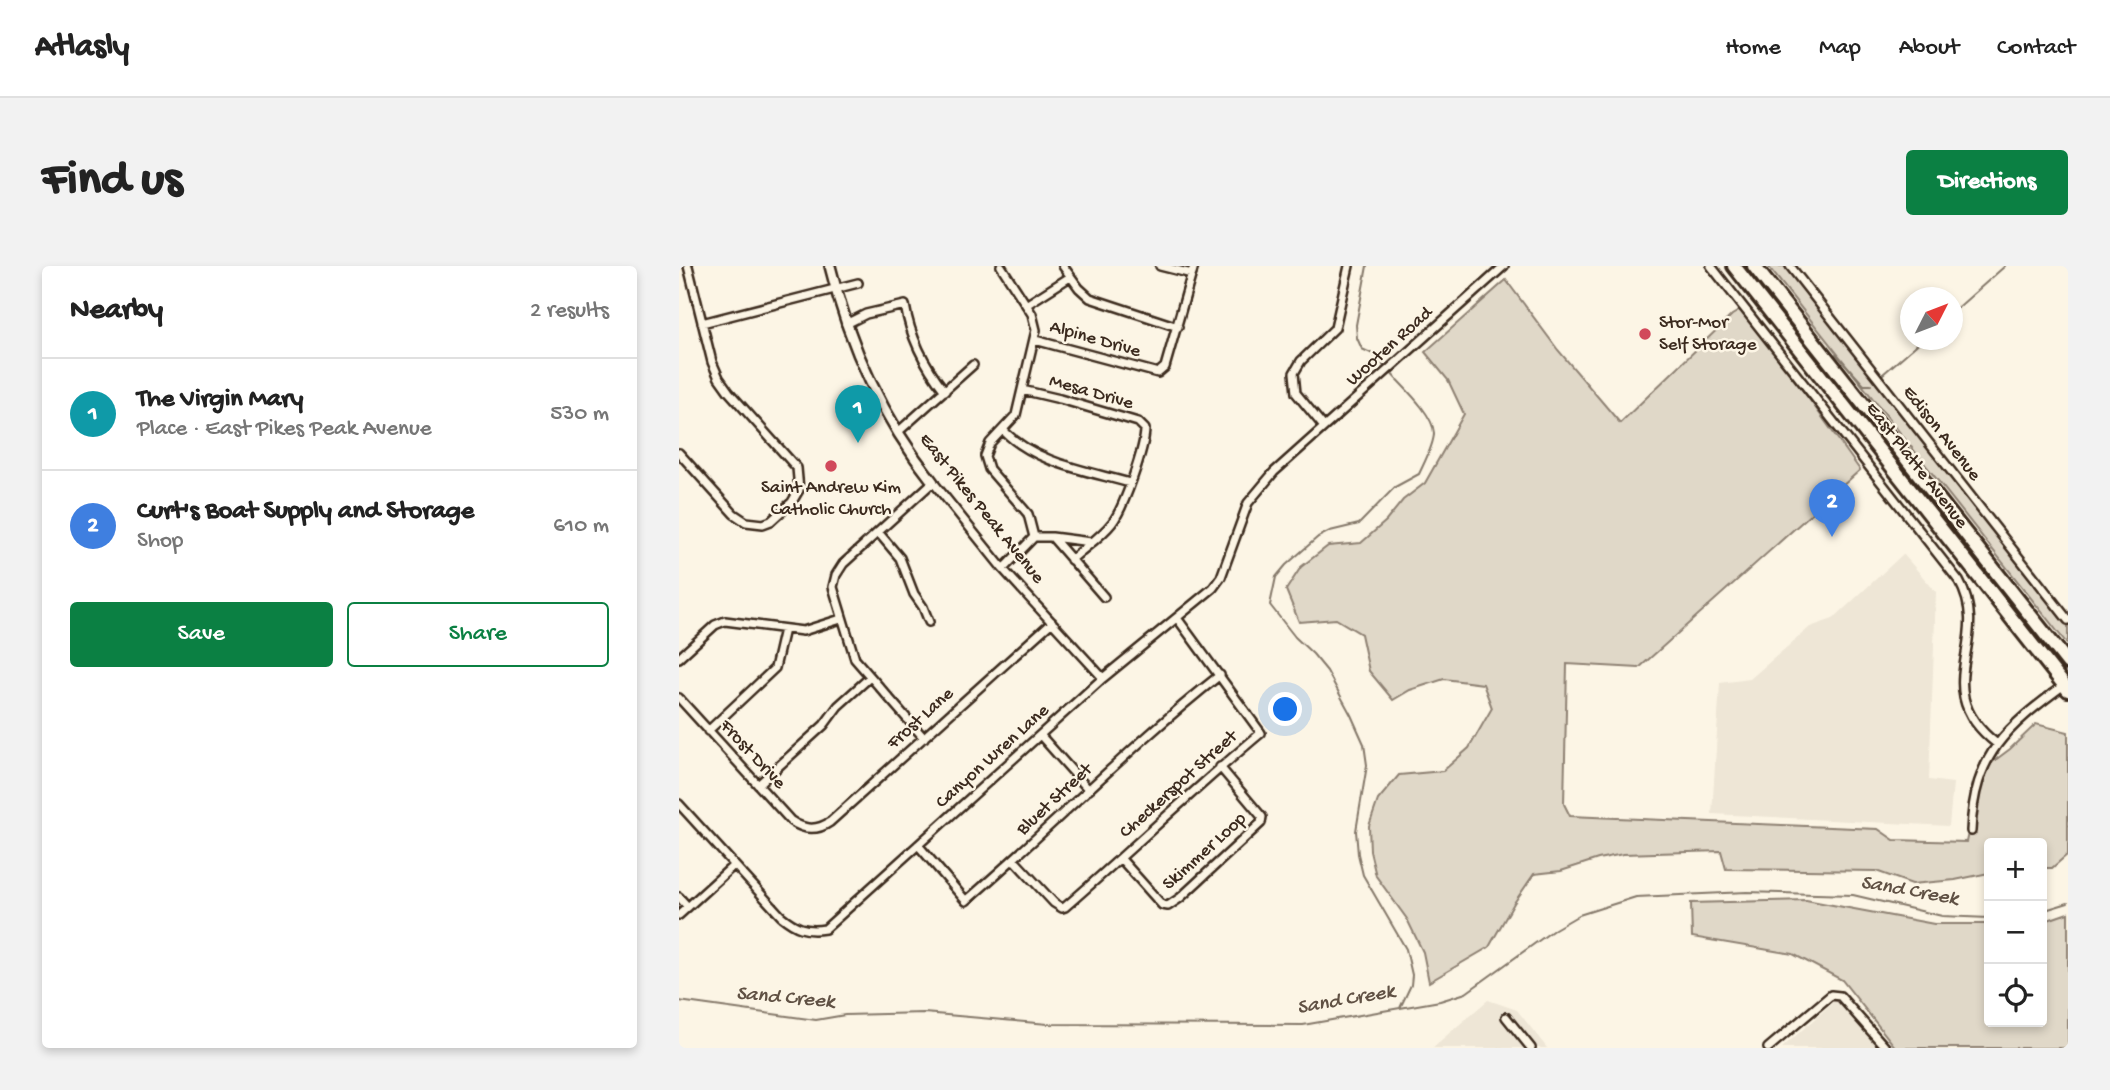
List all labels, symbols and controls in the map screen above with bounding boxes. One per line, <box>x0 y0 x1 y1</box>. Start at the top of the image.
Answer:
text: Atlasly <box>35 29 129 67</box>
text: Home <box>1725 34 1781 63</box>
text: Map <box>1819 34 1861 63</box>
text: About <box>1899 34 1959 63</box>
text: Contact <box>1997 34 2075 63</box>
button: Directions <box>1906 150 2068 215</box>
text: Find us <box>42 153 182 211</box>
north arrow <box>1900 287 1963 350</box>
text: Nearby <box>70 294 163 329</box>
text: 2 results <box>530 298 609 325</box>
street label: Wooten Road <box>1342 301 1439 392</box>
place label: Stor-Mor Self Storage <box>1659 312 1757 357</box>
street label: Alpine Drive <box>1047 316 1143 364</box>
marker: Stor-Mor Self Storage <box>1637 326 1653 342</box>
street label: Mesa Drive <box>1046 370 1136 416</box>
street label: Edison Avenue <box>1897 382 1985 486</box>
text: The Virgin Mary <box>137 385 303 416</box>
pin: 1 <box>835 385 881 443</box>
street label: East Platte Avenue <box>1860 398 1973 534</box>
text: 1 <box>88 401 98 428</box>
text: 530 m <box>550 401 609 428</box>
text: Place · East Pikes Peak Avenue <box>137 416 432 443</box>
street label: East Pikes Peak Avenue <box>913 429 1049 589</box>
marker: Saint Andrew Kim Catholic Church <box>823 458 839 474</box>
place label: Saint Andrew Kim Catholic Church <box>761 477 901 522</box>
pin: 2 <box>1809 479 1855 537</box>
text: Curt's Boat Supply and Storage <box>137 497 474 528</box>
text: 2 <box>87 513 99 540</box>
text: 610 m <box>553 513 609 540</box>
text: Shop <box>137 528 183 555</box>
button: Save <box>70 602 333 667</box>
button: Share <box>347 602 609 667</box>
street label: Frost Lane <box>882 683 959 756</box>
your location <box>1268 692 1302 726</box>
street label: Canyon Wren Lane <box>931 700 1055 814</box>
street label: Frost Drive <box>713 715 790 795</box>
street label: Checkerspot Street <box>1115 724 1244 844</box>
street label: Bluet Street <box>1011 757 1099 842</box>
street label: Skimmer Loop <box>1158 808 1252 896</box>
map controls <box>1984 838 2047 1027</box>
button: + <box>1984 838 2047 901</box>
water label: Sand Creek <box>1858 871 1962 913</box>
button: − <box>1984 901 2047 964</box>
button: locate <box>1984 964 2047 1027</box>
water label: Sand Creek <box>1295 980 1399 1022</box>
water label: Sand Creek <box>735 982 838 1016</box>

